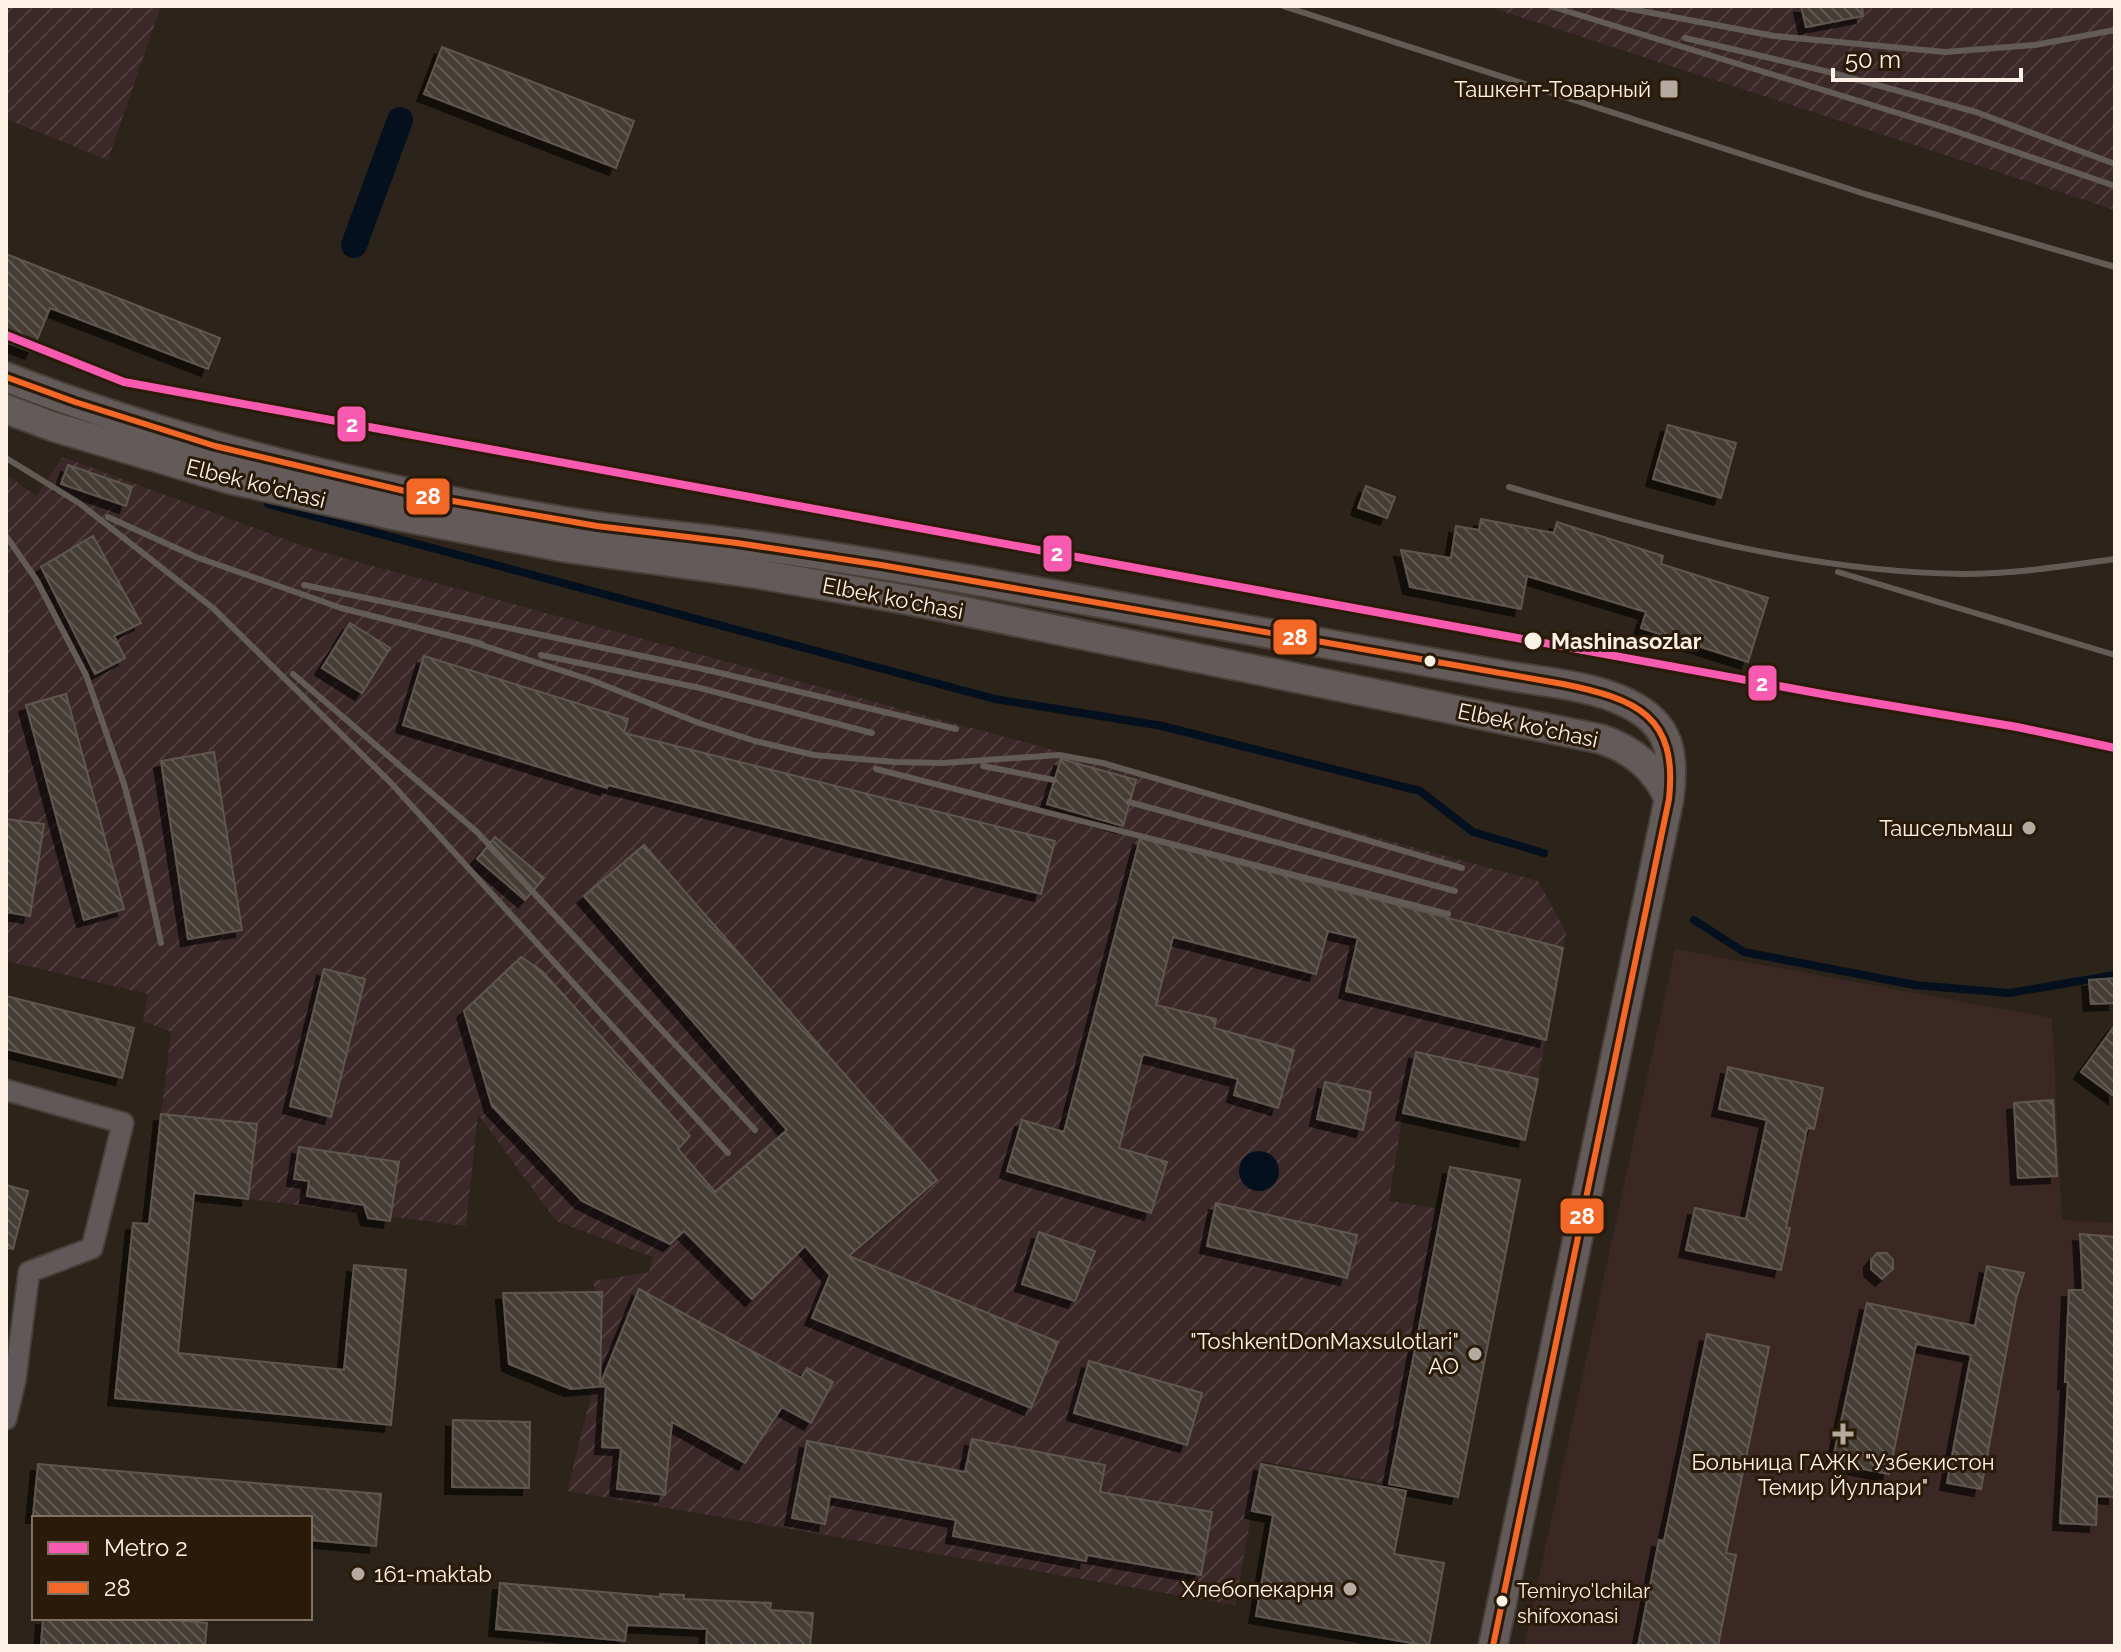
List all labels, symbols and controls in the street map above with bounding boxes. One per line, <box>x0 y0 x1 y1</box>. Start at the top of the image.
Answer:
scale bar <box>1833 32 2021 82</box>
text: 50 m <box>1845 45 1901 74</box>
place label: Ташкент-Товарный <box>1454 76 1651 102</box>
marker: Ташкент-Товарный <box>1658 78 1680 100</box>
line badge: 2 <box>336 405 367 443</box>
text: 2 <box>346 411 358 437</box>
street label: Elbek ko'chasi <box>184 453 328 513</box>
line badge: 28 <box>405 477 451 516</box>
text: 28 <box>415 483 441 509</box>
line badge: 2 <box>1042 534 1073 573</box>
text: 2 <box>1051 540 1063 566</box>
street label: Elbek ko'chasi <box>820 572 966 624</box>
line badge: 28 <box>1272 618 1318 656</box>
text: 28 <box>1282 624 1308 650</box>
place label: Mashinasozlar <box>1551 628 1702 654</box>
marker: Mashinasozlar <box>1522 630 1544 652</box>
unlabelled marker <box>1422 653 1438 669</box>
line badge: 2 <box>1747 664 1778 702</box>
text: 2 <box>1756 670 1768 696</box>
street label: Elbek ko'chasi <box>1455 697 1601 753</box>
place label: Ташсельмаш <box>1879 815 2013 841</box>
marker: Ташсельмаш <box>2020 819 2038 837</box>
line badge: 28 <box>1559 1197 1605 1235</box>
text: 28 <box>1569 1203 1595 1229</box>
place label: "ToshkentDonMaxsulotlari" AO <box>1190 1328 1459 1379</box>
marker: "ToshkentDonMaxsulotlari" AO <box>1466 1345 1484 1363</box>
marker: Больница ГАЖК "Узбекистон Темир Йуллари" <box>1832 1423 1854 1445</box>
place label: Больница ГАЖК "Узбекистон Темир Йуллари" <box>1691 1449 1995 1500</box>
legend <box>32 1516 312 1620</box>
text: Metro 2 <box>104 1533 188 1562</box>
place label: 161-maktab <box>374 1561 492 1587</box>
marker: 161-maktab <box>349 1565 367 1583</box>
text: 28 <box>104 1573 131 1602</box>
place label: Хлебопекарня <box>1182 1576 1334 1602</box>
place label: Temiryo'lchilar shifoxonasi <box>1517 1579 1650 1628</box>
marker: Хлебопекарня <box>1341 1580 1359 1598</box>
marker: Temiryo'lchilar shifoxonasi <box>1494 1593 1510 1609</box>

